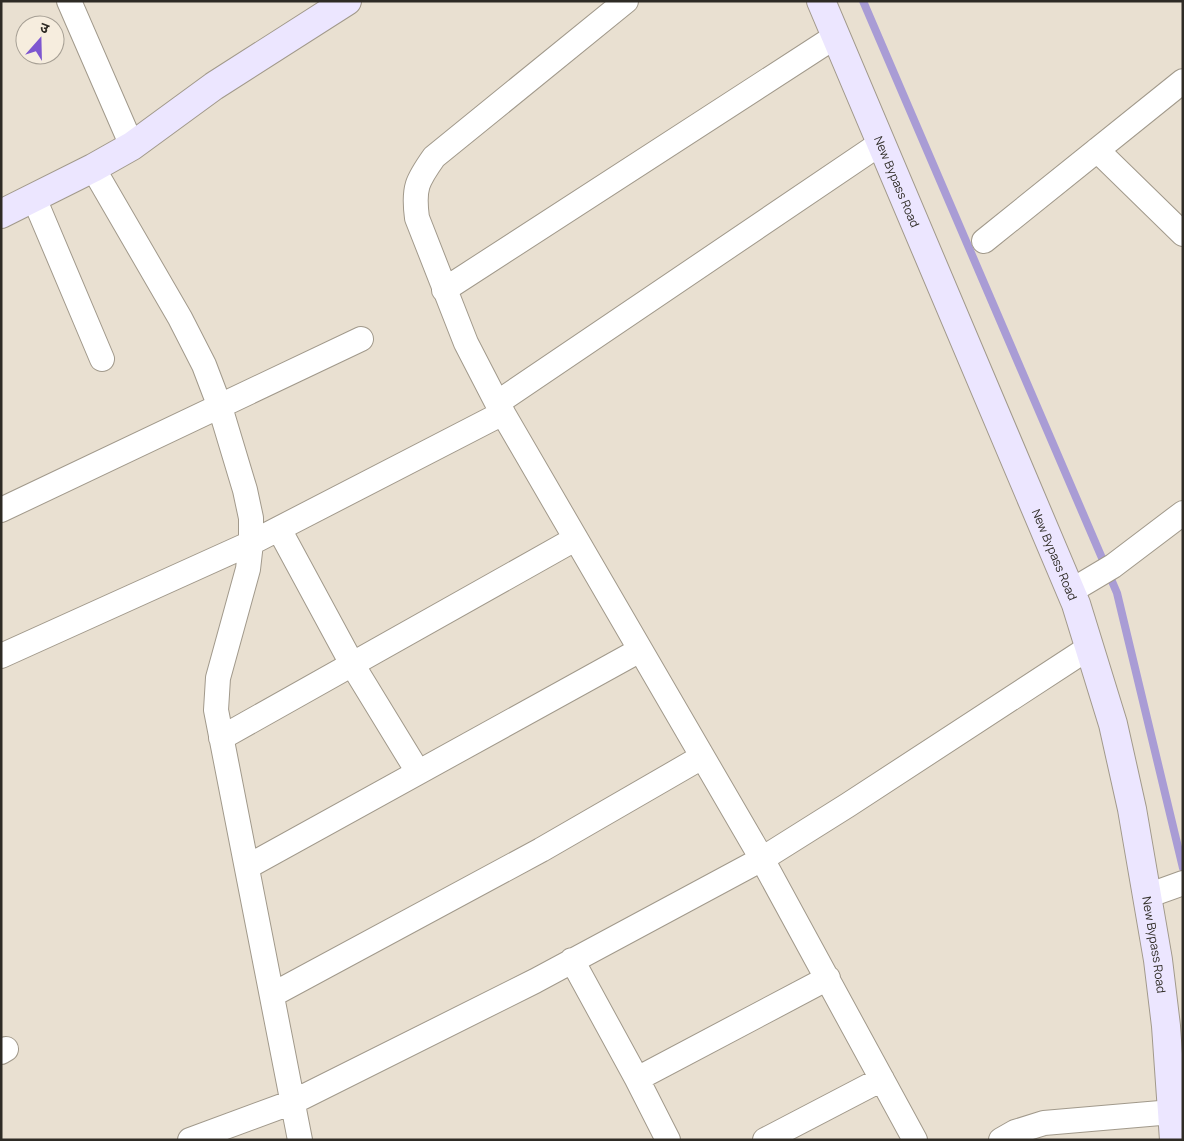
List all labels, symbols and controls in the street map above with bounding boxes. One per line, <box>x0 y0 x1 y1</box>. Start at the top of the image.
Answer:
north arrow <box>15 15 65 65</box>
text: उ <box>38 17 52 38</box>
street label: New Bypass Road <box>870 133 924 230</box>
street label: New Bypass Road <box>1028 506 1082 603</box>
street label: New Bypass Road <box>1139 895 1170 994</box>

